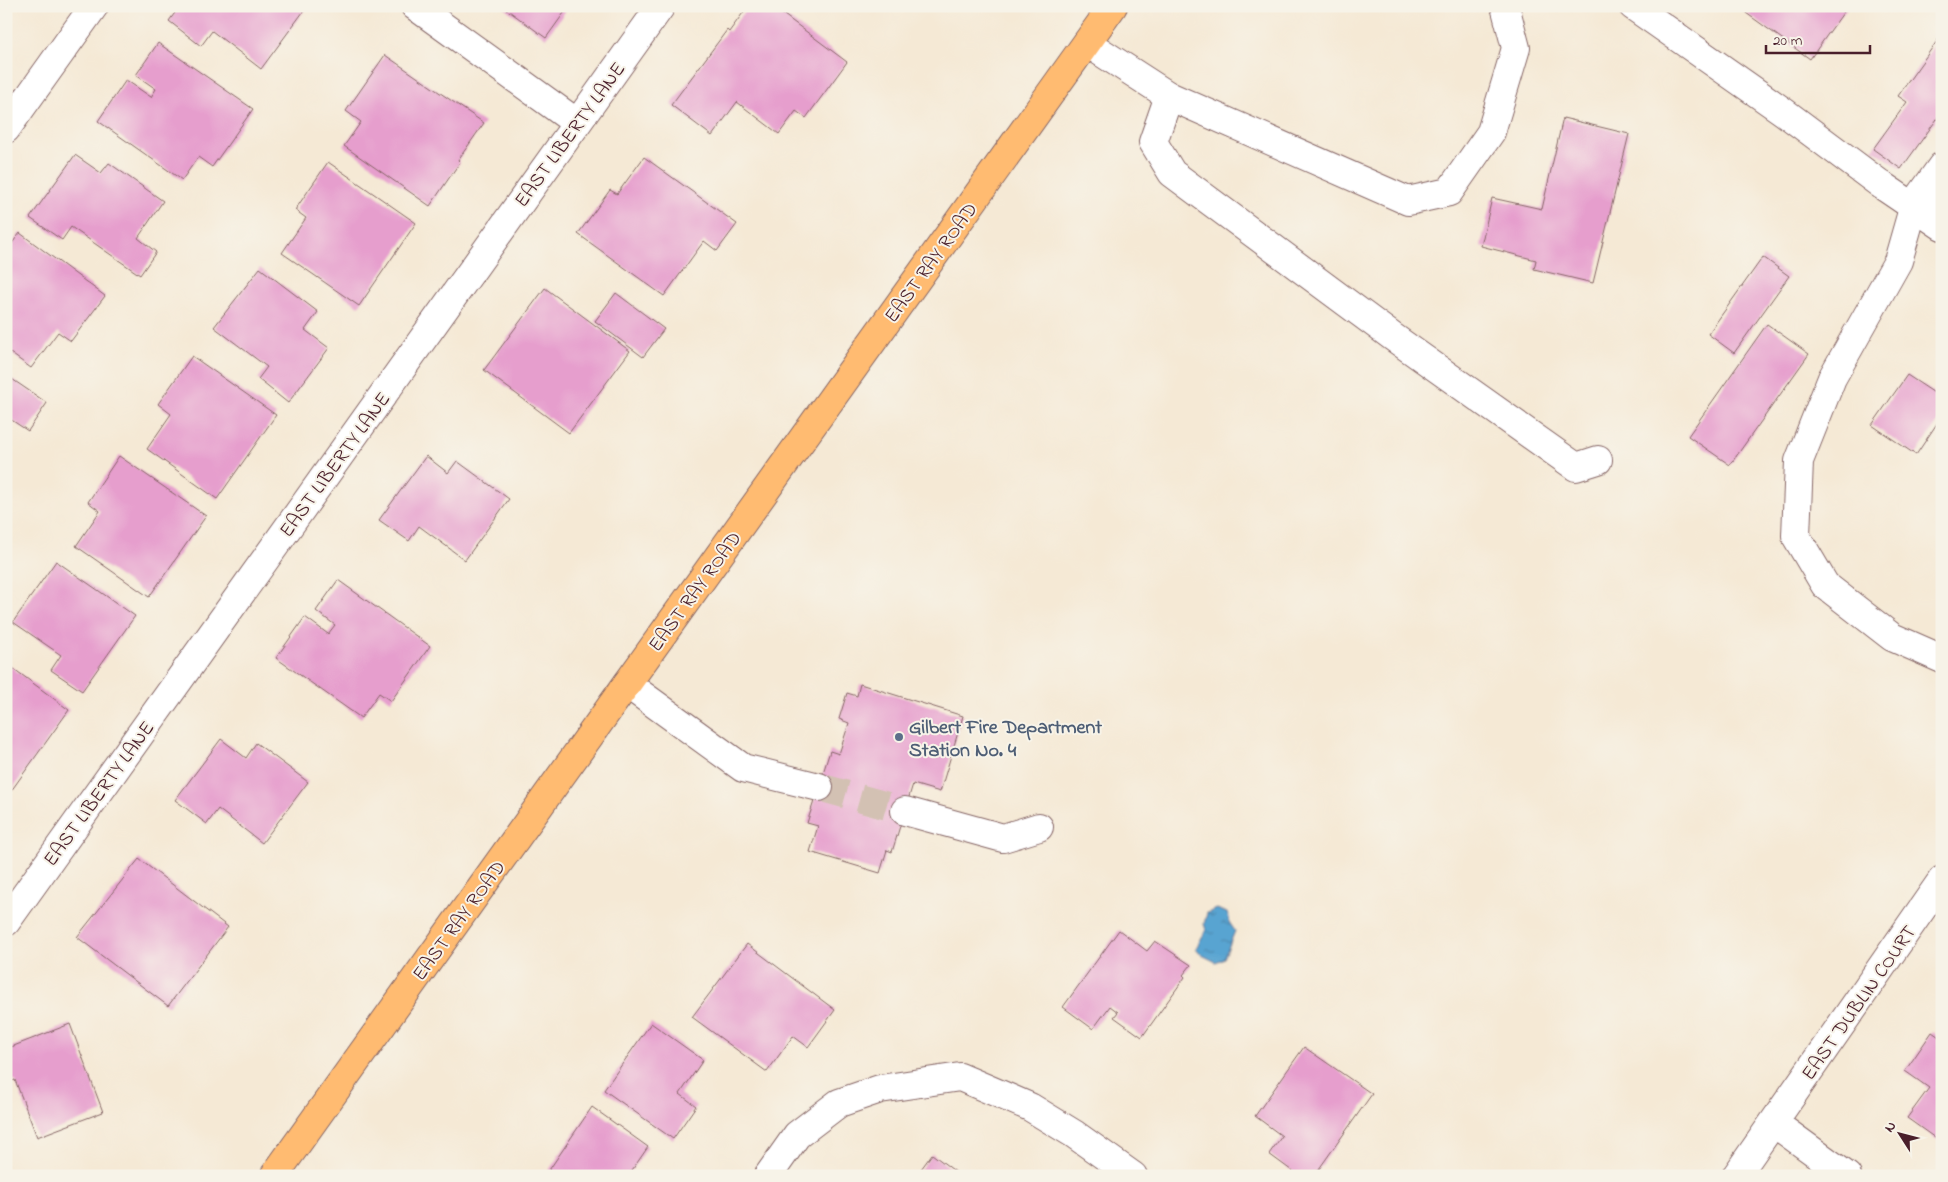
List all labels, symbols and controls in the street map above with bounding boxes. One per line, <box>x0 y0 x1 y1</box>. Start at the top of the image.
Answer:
scale bar <box>1766 22 1869 54</box>
text: 20 m <box>1773 30 1803 52</box>
street label: EAST LIBERTY LANE <box>508 57 634 214</box>
street label: EAST RAY ROAD <box>878 197 986 330</box>
street label: EAST LIBERTY LANE <box>273 387 399 544</box>
street label: EAST RAY ROAD <box>642 526 750 659</box>
place label: Gilbert Fire Department Station No. 4 <box>909 714 1102 766</box>
street label: EAST LIBERTY LANE <box>37 716 163 873</box>
marker: Gilbert Fire Department Station No. 4 <box>893 731 905 743</box>
street label: EAST RAY ROAD <box>406 855 514 988</box>
street label: EAST DUBLIN COURT <box>1795 920 1925 1087</box>
north arrow <box>1876 1110 1926 1160</box>
text: N <box>1879 1117 1902 1137</box>

